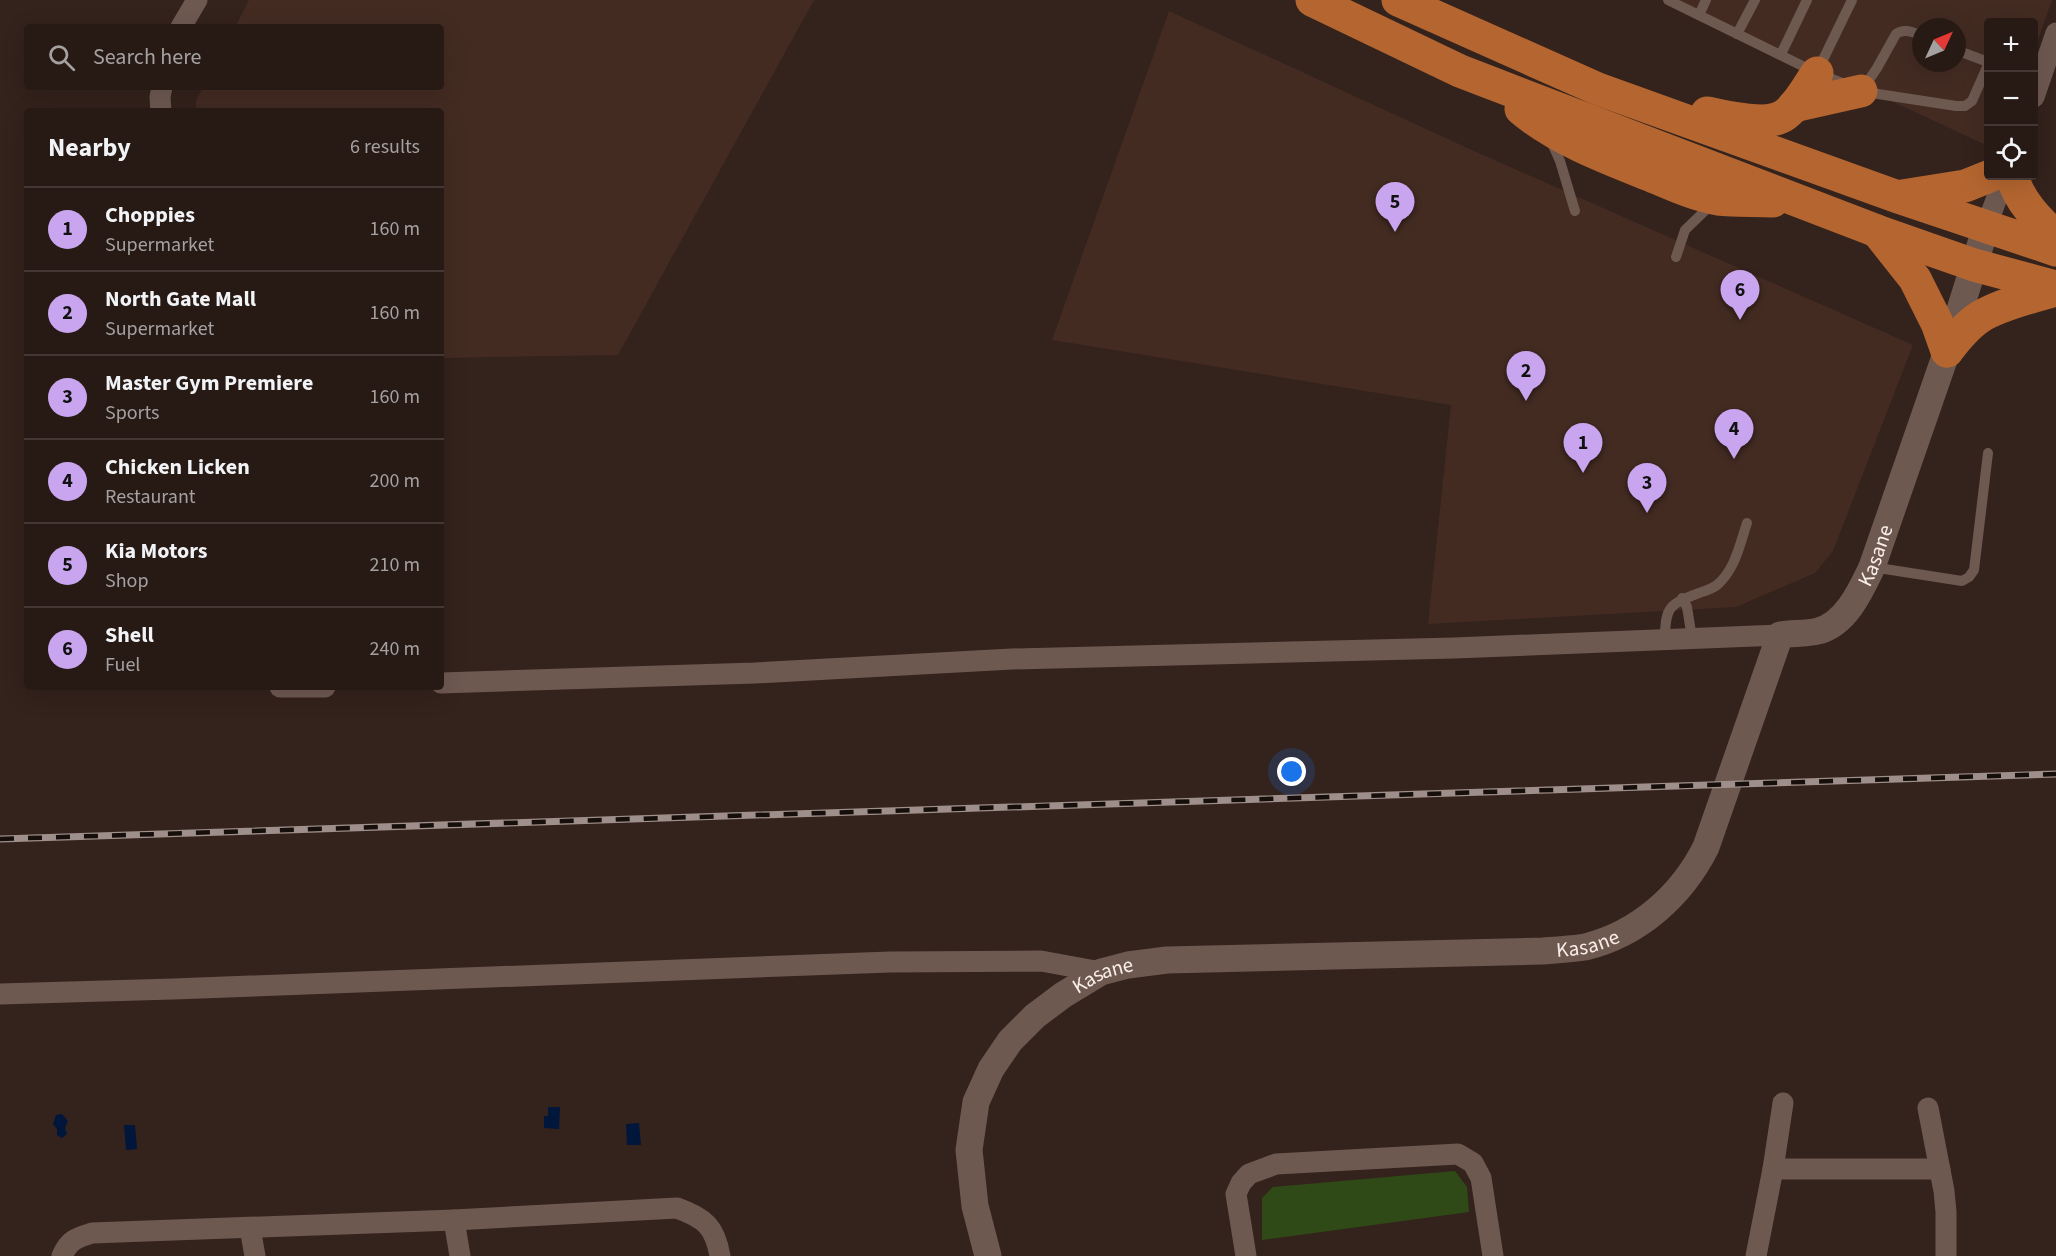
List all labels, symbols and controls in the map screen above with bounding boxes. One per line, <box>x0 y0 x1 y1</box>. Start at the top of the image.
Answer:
north arrow <box>1912 18 1966 72</box>
map controls <box>1984 18 2038 180</box>
button: + <box>1984 18 2038 72</box>
search box <box>24 24 444 90</box>
icon: search <box>45 41 78 74</box>
text: Search here <box>93 41 201 73</box>
button: − <box>1984 72 2038 126</box>
button: locate <box>1984 126 2038 180</box>
text: Nearby <box>48 129 131 166</box>
text: 6 results <box>350 133 420 161</box>
pin: 5 <box>1376 182 1414 232</box>
text: Choppies <box>105 199 195 231</box>
text: 1 <box>62 215 73 243</box>
text: 160 m <box>370 215 420 243</box>
text: Supermarket <box>105 231 214 259</box>
pin: 6 <box>1720 270 1760 320</box>
text: North Gate Mall <box>105 283 256 315</box>
text: 2 <box>62 299 73 327</box>
text: 160 m <box>370 299 420 327</box>
text: Supermarket <box>105 315 214 343</box>
pin: 2 <box>1506 352 1546 401</box>
text: Master Gym Premiere <box>105 367 313 399</box>
text: 3 <box>62 383 73 411</box>
text: 160 m <box>370 383 420 411</box>
text: Sports <box>105 399 160 427</box>
pin: 4 <box>1714 410 1754 459</box>
pin: 1 <box>1564 424 1602 473</box>
text: Chicken Licken <box>105 451 250 483</box>
pin: 3 <box>1628 464 1666 513</box>
text: 4 <box>62 467 73 495</box>
text: 200 m <box>370 467 420 495</box>
text: Restaurant <box>105 483 196 511</box>
street label: Kasane <box>1850 521 1901 591</box>
text: Kia Motors <box>105 535 208 567</box>
text: 5 <box>62 551 73 579</box>
text: 210 m <box>370 551 420 579</box>
text: Shop <box>105 567 149 595</box>
text: Shell <box>105 619 154 651</box>
text: 6 <box>62 635 73 663</box>
text: 240 m <box>370 635 420 663</box>
text: Fuel <box>105 651 140 679</box>
your location <box>1277 757 1306 786</box>
street label: Kasane <box>1555 922 1624 965</box>
street label: Kasane <box>1066 949 1136 1001</box>

